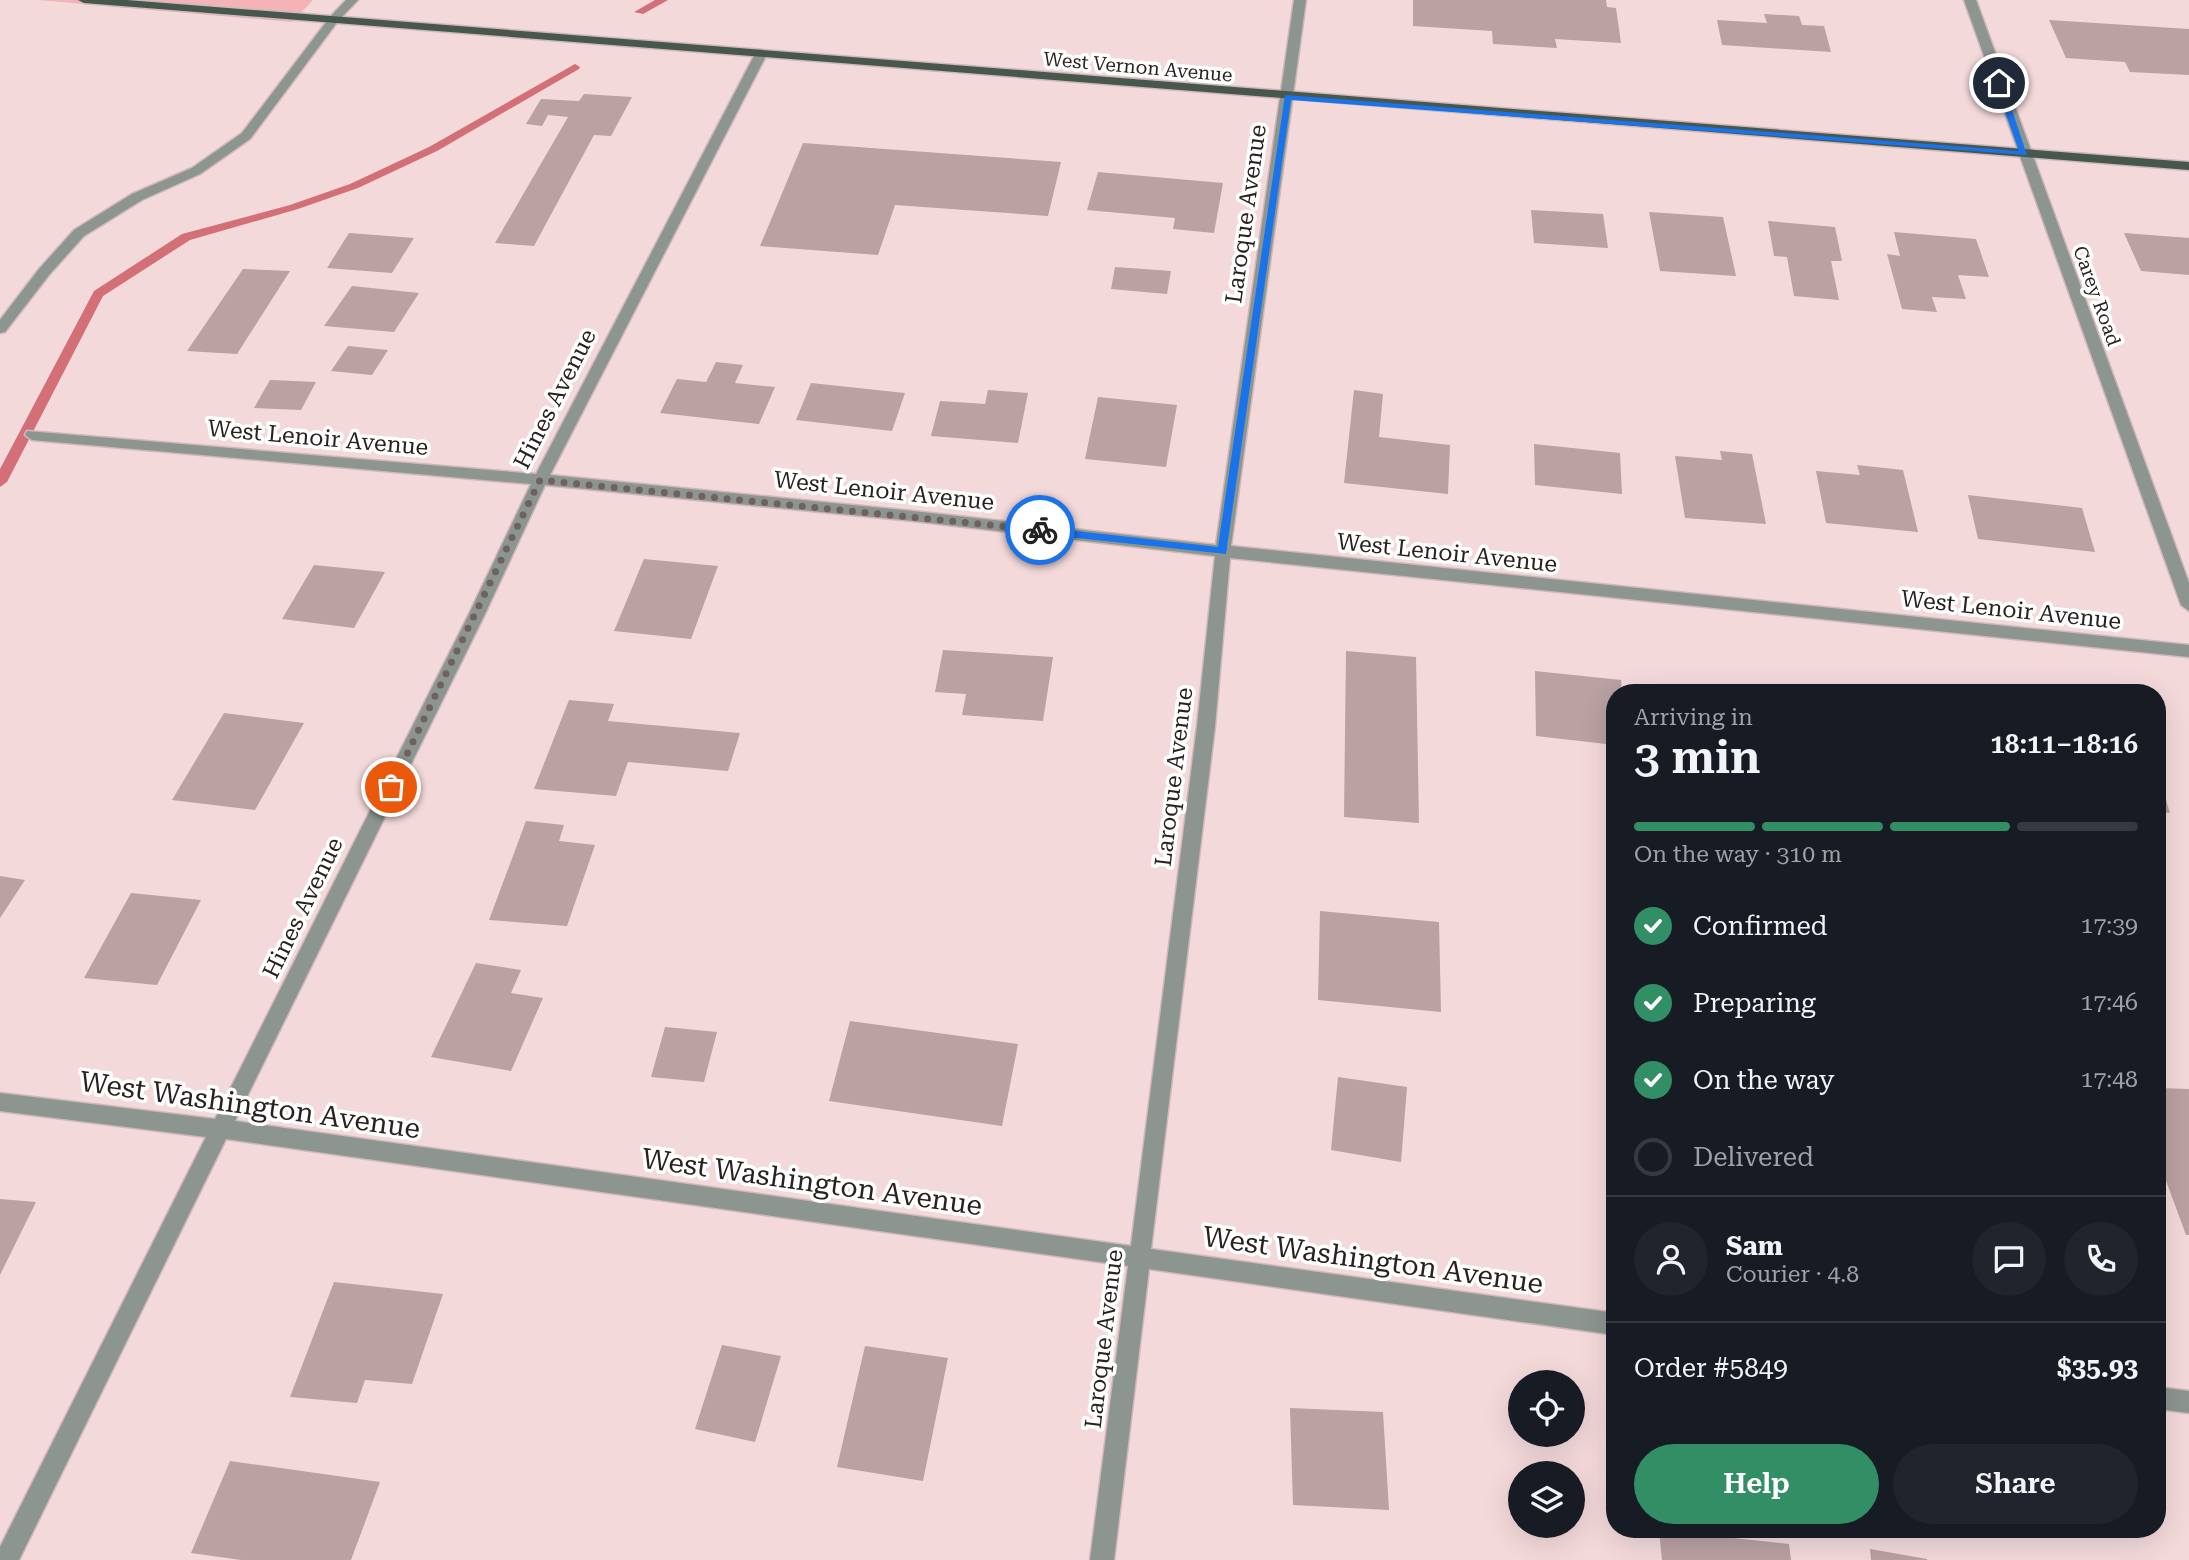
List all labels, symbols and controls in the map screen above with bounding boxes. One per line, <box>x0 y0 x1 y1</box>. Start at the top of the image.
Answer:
street label: West Vernon Avenue <box>1043 47 1233 87</box>
pin <box>1969 53 2029 113</box>
icon: home <box>1980 64 2018 102</box>
street label: Laroque Avenue <box>1220 123 1272 305</box>
street label: Carey Road <box>2068 243 2126 349</box>
street label: Hines Avenue <box>508 325 602 473</box>
street label: West Lenoir Avenue <box>207 415 429 461</box>
street label: West Lenoir Avenue <box>773 466 995 516</box>
courier <box>1005 495 1075 565</box>
icon: bike <box>1021 511 1059 549</box>
street label: West Lenoir Avenue <box>1336 528 1558 578</box>
street label: West Lenoir Avenue <box>1900 585 2122 635</box>
street label: Laroque Avenue <box>1150 686 1198 868</box>
text: Arriving in <box>1634 704 1753 731</box>
text: 18:11–18:16 <box>1990 729 2138 759</box>
text: 3 min <box>1634 730 1761 784</box>
pin <box>361 757 421 817</box>
icon: bag <box>372 768 410 806</box>
street label: Hines Avenue <box>257 833 349 983</box>
text: On the way · 310 m <box>1634 841 1842 868</box>
icon: check <box>1634 907 1672 945</box>
text: Confirmed <box>1693 911 1828 941</box>
text: 17:39 <box>2081 912 2138 939</box>
icon: check <box>1634 984 1672 1022</box>
text: Preparing <box>1693 988 1816 1018</box>
text: 17:46 <box>2081 989 2138 1016</box>
icon: check <box>1634 1061 1672 1099</box>
street label: West Washington Avenue <box>78 1065 422 1145</box>
text: On the way <box>1693 1065 1834 1095</box>
text: 17:48 <box>2081 1066 2138 1093</box>
street label: West Washington Avenue <box>640 1142 984 1222</box>
text: Delivered <box>1693 1142 1814 1172</box>
street label: West Washington Avenue <box>1201 1220 1545 1300</box>
button: person <box>1634 1222 1708 1296</box>
button: chat <box>1972 1222 2046 1296</box>
button: phone <box>2064 1222 2138 1296</box>
text: Sam <box>1726 1231 1783 1261</box>
street label: Laroque Avenue <box>1080 1248 1128 1430</box>
text: Courier · 4.8 <box>1726 1261 1859 1288</box>
text: Order #5849 <box>1634 1353 1788 1383</box>
text: $35.93 <box>2057 1353 2138 1383</box>
map controls <box>1508 1370 1585 1538</box>
button: locate <box>1508 1370 1585 1447</box>
button: Help <box>1634 1444 1879 1524</box>
button: Share <box>1893 1444 2138 1524</box>
button: layers <box>1508 1461 1585 1538</box>

